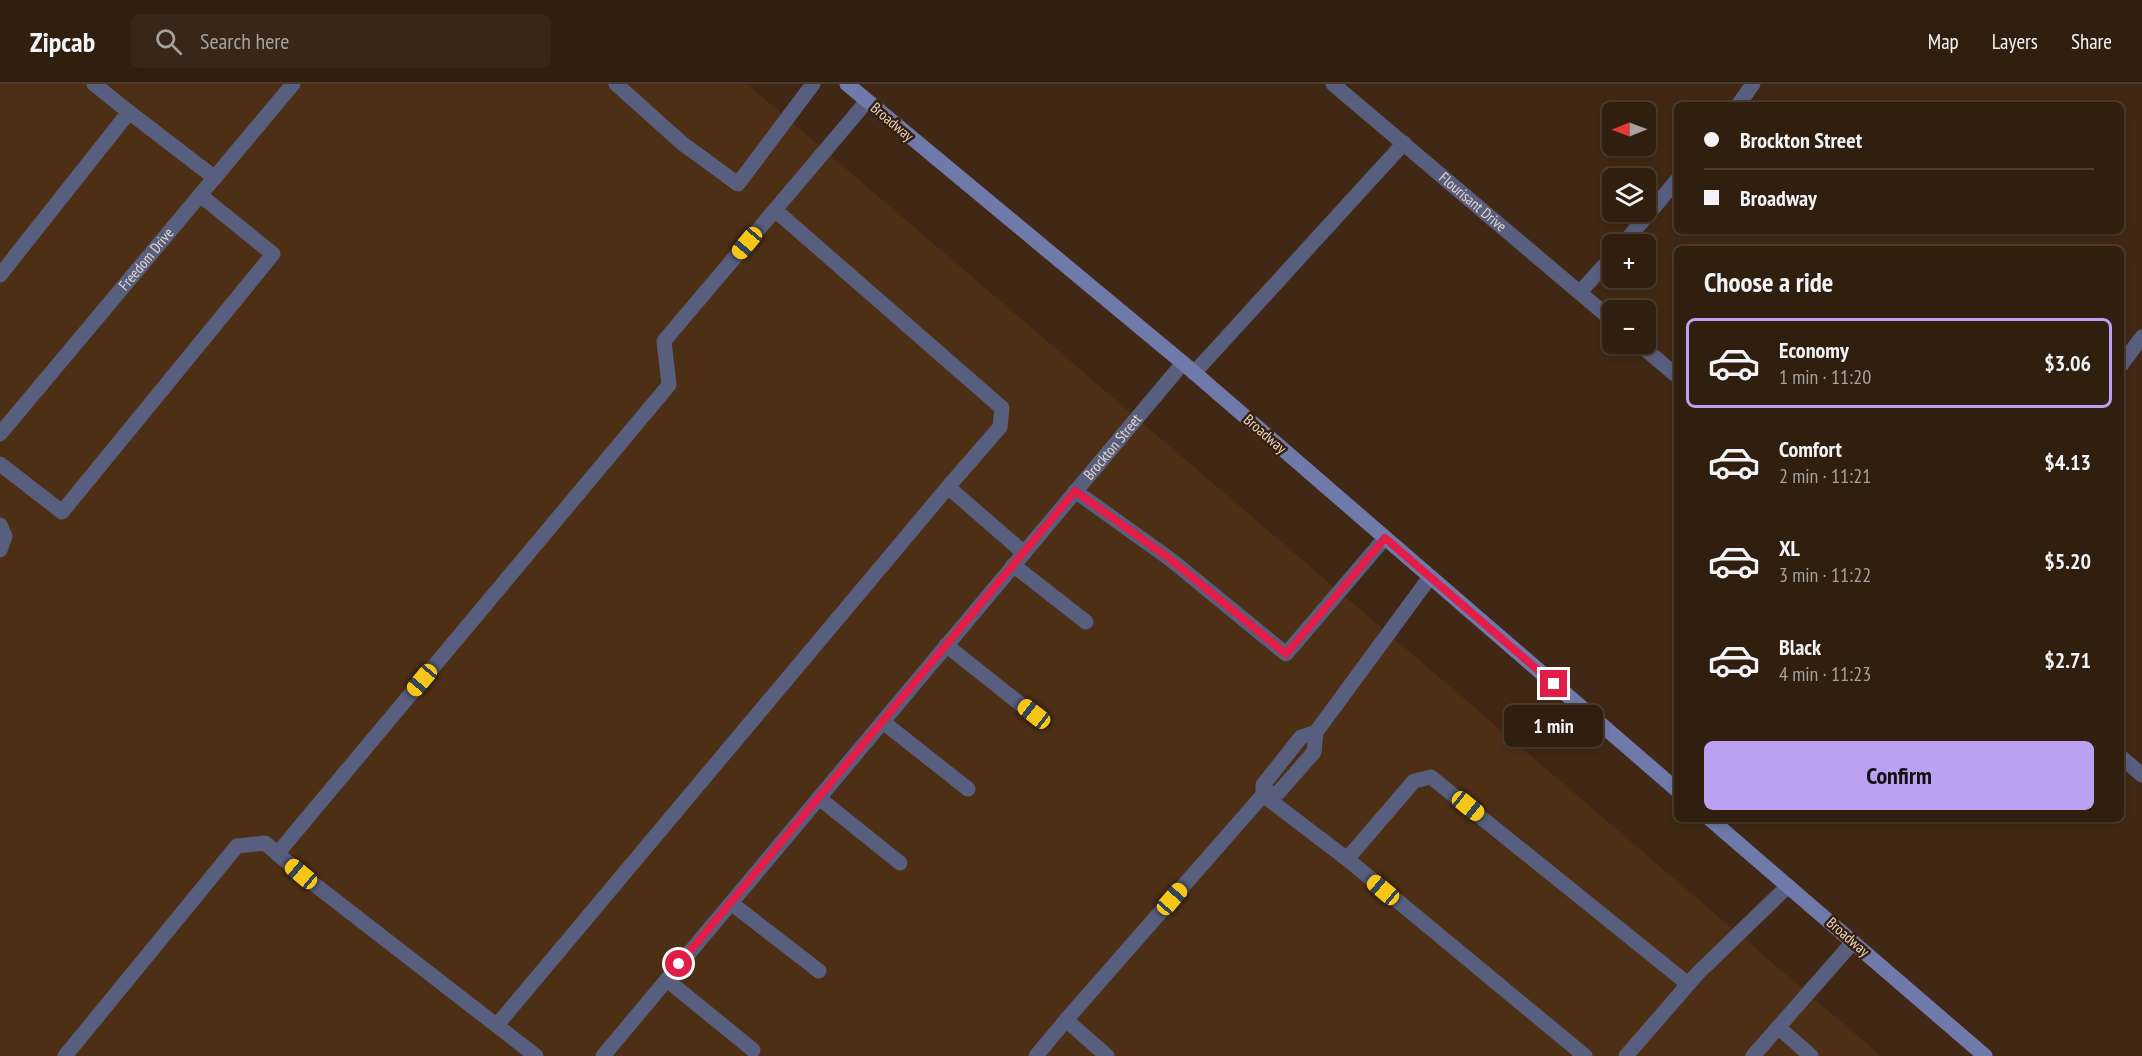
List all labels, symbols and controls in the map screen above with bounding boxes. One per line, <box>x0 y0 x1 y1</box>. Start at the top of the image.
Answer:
search box <box>131 14 551 68</box>
text: Zipcab <box>30 23 95 60</box>
icon: search <box>152 25 185 58</box>
text: Search here <box>200 27 289 55</box>
text: Map <box>1928 28 1959 55</box>
text: Layers <box>1992 28 2038 55</box>
text: Share <box>2071 28 2112 55</box>
street label: Broadway <box>867 98 918 145</box>
north arrow <box>1602 102 1656 156</box>
map controls <box>1602 102 1656 354</box>
text: Brockton Street <box>1740 126 1862 154</box>
street label: Flourisant Drive <box>1435 168 1511 236</box>
button: layers <box>1602 168 1656 222</box>
text: Broadway <box>1740 184 1817 212</box>
car <box>729 223 765 263</box>
street label: Freedom Drive <box>114 224 178 294</box>
button: + <box>1602 234 1656 288</box>
text: Choose a ride <box>1704 265 1833 299</box>
button: − <box>1602 300 1656 354</box>
icon: car <box>1707 336 1761 390</box>
text: Economy <box>1779 336 1849 364</box>
text: $3.06 <box>2044 349 2091 377</box>
text: 1 min · 11:20 <box>1779 364 1871 390</box>
street label: Brockton Street <box>1079 410 1145 484</box>
street label: Broadway <box>1240 410 1291 458</box>
icon: car <box>1707 435 1761 489</box>
text: Comfort <box>1779 435 1842 463</box>
text: $4.13 <box>2044 448 2091 476</box>
text: 2 min · 11:21 <box>1779 463 1871 489</box>
icon: car <box>1707 534 1761 588</box>
text: XL <box>1779 534 1800 562</box>
text: $5.20 <box>2044 547 2091 575</box>
text: 3 min · 11:22 <box>1779 562 1871 588</box>
icon: car <box>1707 633 1761 687</box>
text: Black <box>1779 633 1821 661</box>
text: $2.71 <box>2044 646 2091 674</box>
car <box>404 660 440 700</box>
text: 4 min · 11:23 <box>1779 661 1871 687</box>
route end <box>1540 670 1567 697</box>
car <box>1014 696 1054 732</box>
callout: 1 min <box>1504 705 1604 747</box>
text: 1 min <box>1533 713 1574 739</box>
button: Confirm <box>1704 741 2094 810</box>
car <box>1448 788 1488 824</box>
car <box>281 856 321 892</box>
car <box>1363 872 1403 908</box>
car <box>1153 880 1191 918</box>
street label: Broadway <box>1823 913 1874 961</box>
route start <box>665 950 692 977</box>

